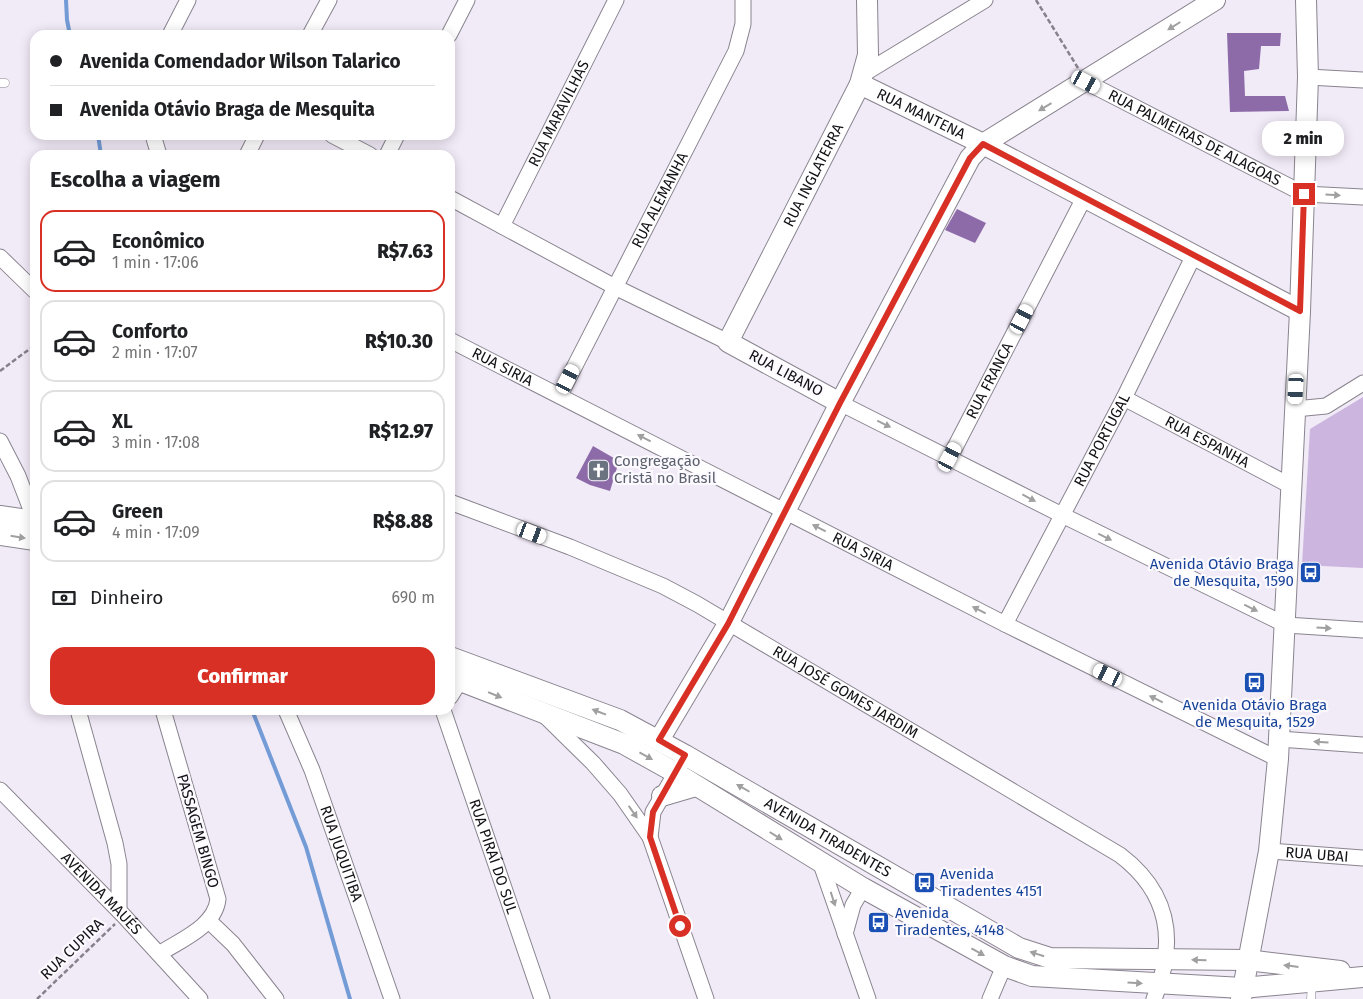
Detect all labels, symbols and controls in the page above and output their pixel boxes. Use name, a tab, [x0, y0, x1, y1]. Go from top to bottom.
one-way arrow	[1167, 21, 1181, 31]
text: Avenida Comendador Wilson Talarico	[80, 50, 401, 73]
street label: RUA MARAVILHAS	[525, 57, 593, 170]
car	[1069, 68, 1102, 96]
street label: RUA MANTENA	[874, 85, 969, 143]
street label: RUA PALMEIRAS DE ALAGOAS	[1105, 86, 1284, 190]
text: Avenida Otávio Braga de Mesquita	[80, 98, 375, 121]
one-way arrow	[1038, 103, 1051, 112]
street label: RUA INGLATERRA	[780, 120, 847, 230]
callout: 2 min	[1263, 121, 1345, 156]
text: 2 min	[1283, 129, 1323, 148]
street label: RUA ALEMANHA	[628, 149, 692, 251]
text: Escolha a viagem	[50, 166, 221, 193]
route end	[1293, 183, 1315, 205]
one-way arrow	[1326, 192, 1342, 200]
icon: car	[52, 229, 97, 274]
text: Econômico	[112, 230, 205, 253]
text: R$7.63	[377, 240, 433, 263]
text: 1 min · 17:06	[112, 253, 198, 272]
car	[1008, 302, 1035, 336]
icon: car	[52, 319, 97, 364]
text: Conforto	[112, 320, 188, 343]
text: R$10.30	[365, 330, 433, 353]
street label: RUA FRANCA	[962, 339, 1017, 422]
text: 2 min · 17:07	[112, 343, 198, 362]
street label: RUA SIRIA	[469, 344, 536, 390]
street label: RUA LIBANO	[746, 346, 826, 400]
car	[554, 362, 581, 396]
car	[1287, 374, 1304, 404]
street label: RUA PORTUGAL	[1070, 390, 1134, 490]
icon: car	[52, 409, 97, 454]
text: XL	[112, 410, 133, 433]
street label: RUA ESPANHA	[1162, 412, 1253, 472]
text: R$12.97	[369, 420, 433, 443]
one-way arrow	[877, 420, 891, 428]
text: 3 min · 17:08	[112, 433, 200, 452]
one-way arrow	[636, 434, 651, 442]
car	[936, 440, 963, 474]
place label: Congregação Cristã no Brasil	[614, 452, 717, 487]
church icon: Congregação Cristã no Brasil	[586, 458, 610, 482]
one-way arrow	[1022, 494, 1036, 502]
icon: car	[52, 499, 97, 544]
text: Green	[112, 500, 163, 523]
text: R$8.88	[373, 510, 433, 533]
car	[515, 521, 548, 545]
text: 4 min · 17:09	[112, 523, 200, 542]
one-way arrow	[812, 524, 827, 532]
street label: RUA SIRIA	[830, 528, 897, 575]
one-way arrow	[10, 533, 26, 541]
one-way arrow	[1098, 533, 1113, 541]
place label: Avenida Otávio Braga de Mesquita, 1590	[1150, 555, 1294, 590]
bus stop icon: Avenida Otávio Braga de Mesquita, 1590	[1298, 561, 1322, 585]
icon: cash	[50, 584, 78, 612]
text: Dinheiro	[90, 586, 163, 609]
text: 690 m	[391, 588, 435, 607]
one-way arrow	[1244, 605, 1258, 613]
one-way arrow	[972, 606, 986, 614]
one-way arrow	[1317, 624, 1333, 632]
street label: RUA JOSÉ GOMES JARDIM	[769, 642, 921, 742]
button: Confirmar	[50, 647, 435, 705]
car	[1091, 662, 1124, 688]
bus stop icon: Avenida Otávio Braga de Mesquita, 1529	[1243, 670, 1267, 694]
one-way arrow	[488, 691, 503, 699]
one-way arrow	[1149, 695, 1163, 703]
place label: Avenida Otávio Braga de Mesquita, 1529	[1183, 696, 1327, 731]
one-way arrow	[591, 708, 606, 716]
one-way arrow	[1313, 738, 1329, 746]
one-way arrow	[638, 752, 653, 760]
street label: PASSAGEM BINGO	[173, 772, 223, 890]
one-way arrow	[736, 784, 750, 793]
street label: AVENIDA TIRADENTES	[761, 794, 894, 881]
street label: RUA PIRAÍ DO SUL	[465, 797, 521, 917]
street label: RUA JUQUITIBA	[316, 803, 366, 904]
one-way arrow	[628, 805, 638, 819]
one-way arrow	[770, 831, 783, 840]
street label: RUA UBAI	[1285, 843, 1349, 866]
street label: AVENIDA MAUÉS	[58, 849, 146, 938]
place label: Avenida Tiradentes 4151	[940, 865, 1043, 900]
bus stop icon: Avenida Tiradentes 4151	[912, 871, 936, 895]
one-way arrow	[829, 892, 837, 907]
place label: Avenida Tiradentes, 4148	[895, 904, 1004, 939]
bus stop icon: Avenida Tiradentes, 4148	[867, 910, 891, 934]
street label: RUA CUPIRA	[37, 914, 107, 983]
route start	[669, 915, 691, 937]
one-way arrow	[971, 947, 985, 956]
one-way arrow	[1029, 949, 1044, 957]
one-way arrow	[1190, 956, 1206, 964]
one-way arrow	[1283, 962, 1299, 970]
one-way arrow	[1127, 979, 1143, 987]

